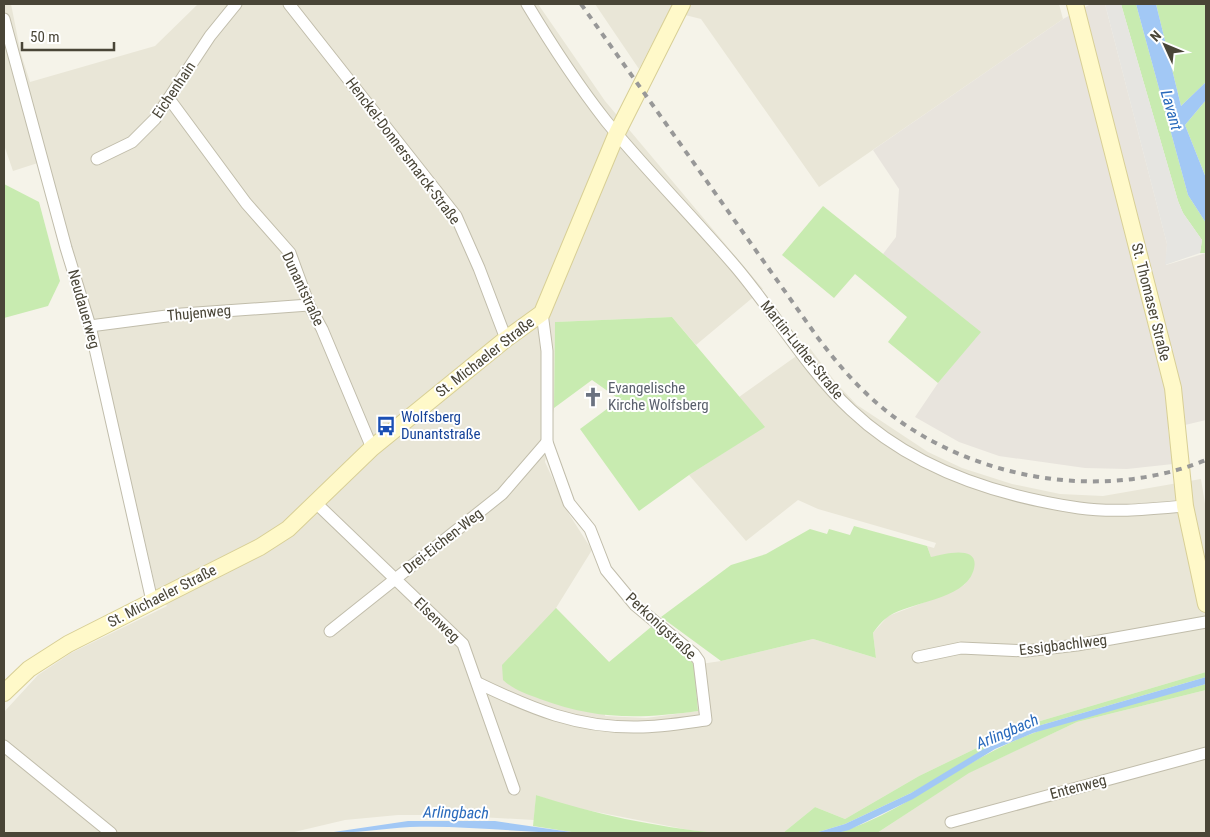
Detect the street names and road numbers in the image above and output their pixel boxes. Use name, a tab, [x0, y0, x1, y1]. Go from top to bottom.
street label: Eichenhain	[149, 58, 199, 122]
street label: Henckel-Donnersmarck-Straße	[342, 74, 464, 228]
street label: St. Thomaser Straße	[1128, 241, 1174, 363]
street label: Dunantstraße	[278, 249, 328, 329]
street label: Neudauerweg	[64, 267, 104, 351]
street label: Martin-Luther-Straße	[757, 297, 847, 403]
street label: Thujenweg	[166, 301, 232, 325]
street label: St. Michaeler Straße	[432, 313, 538, 401]
street label: Drei-Eichen-Weg	[400, 504, 486, 578]
street label: St. Michaeler Straße	[105, 561, 219, 631]
street label: Perkonigstraße	[622, 589, 700, 663]
street label: Elsenweg	[411, 594, 463, 646]
street label: Essigbachlweg	[1018, 631, 1108, 659]
street label: Entenweg	[1048, 771, 1108, 803]

